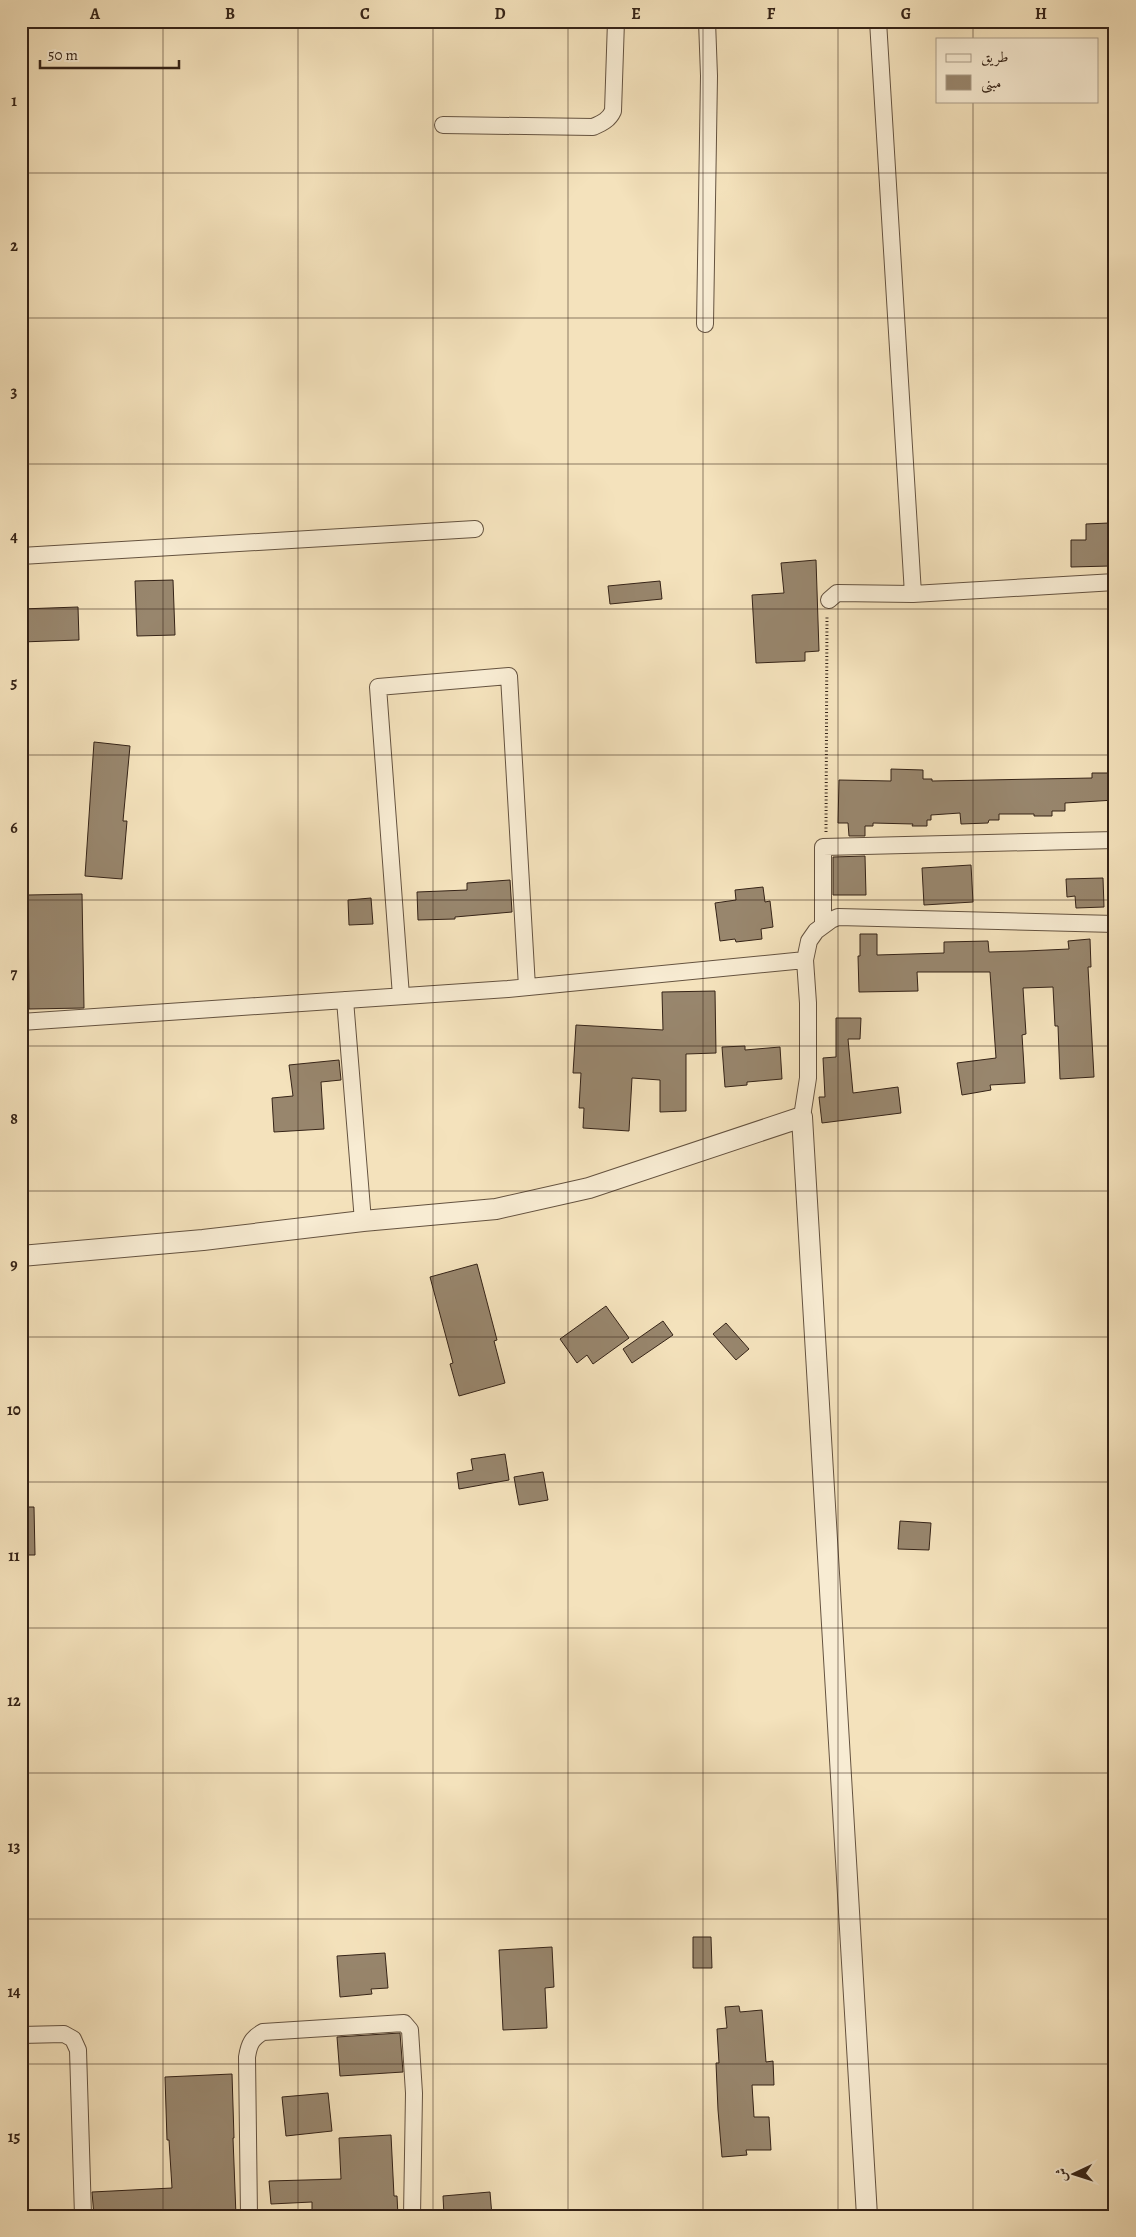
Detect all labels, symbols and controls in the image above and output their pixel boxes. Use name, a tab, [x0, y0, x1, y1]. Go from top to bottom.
text: A	[89, 3, 101, 25]
text: B	[225, 3, 235, 25]
text: C	[360, 3, 370, 25]
text: D	[494, 3, 506, 25]
text: E	[631, 3, 641, 25]
text: F	[767, 3, 776, 25]
text: G	[901, 3, 911, 25]
text: H	[1035, 3, 1047, 25]
scale bar	[40, 38, 179, 70]
legend	[936, 38, 1098, 102]
text: 50 m	[48, 45, 78, 65]
text: طريق	[981, 47, 1008, 67]
text: مبنى	[981, 73, 1001, 94]
text: 1	[11, 90, 17, 112]
text: 2	[10, 235, 18, 257]
text: 3	[11, 381, 18, 403]
text: 4	[10, 526, 18, 548]
text: 5	[11, 672, 18, 694]
text: 6	[10, 817, 18, 839]
text: 7	[11, 963, 18, 985]
text: 8	[10, 1108, 18, 1130]
text: 9	[10, 1254, 18, 1276]
text: 10	[7, 1399, 21, 1421]
text: 11	[8, 1545, 20, 1567]
text: 12	[7, 1690, 21, 1712]
text: 13	[8, 1836, 20, 1858]
text: 14	[7, 1981, 21, 2003]
text: 15	[8, 2126, 20, 2148]
north arrow	[1048, 2150, 1098, 2200]
text: ش	[1052, 2167, 1071, 2182]

